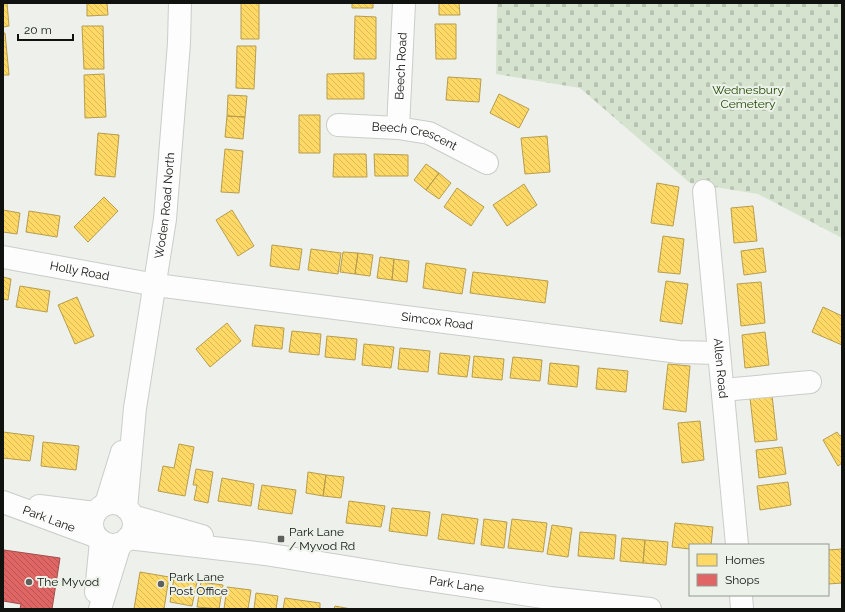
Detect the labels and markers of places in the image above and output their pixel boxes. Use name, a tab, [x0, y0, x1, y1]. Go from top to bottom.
place label: Park Lane / Myvod Rd	[289, 525, 355, 553]
marker: Park Lane / Myvod Rd	[276, 534, 286, 544]
place label: Park Lane Post Office	[169, 570, 228, 598]
place label: The Myvod	[37, 575, 99, 589]
marker: The Myvod	[24, 577, 34, 587]
marker: Park Lane Post Office	[156, 579, 166, 589]

